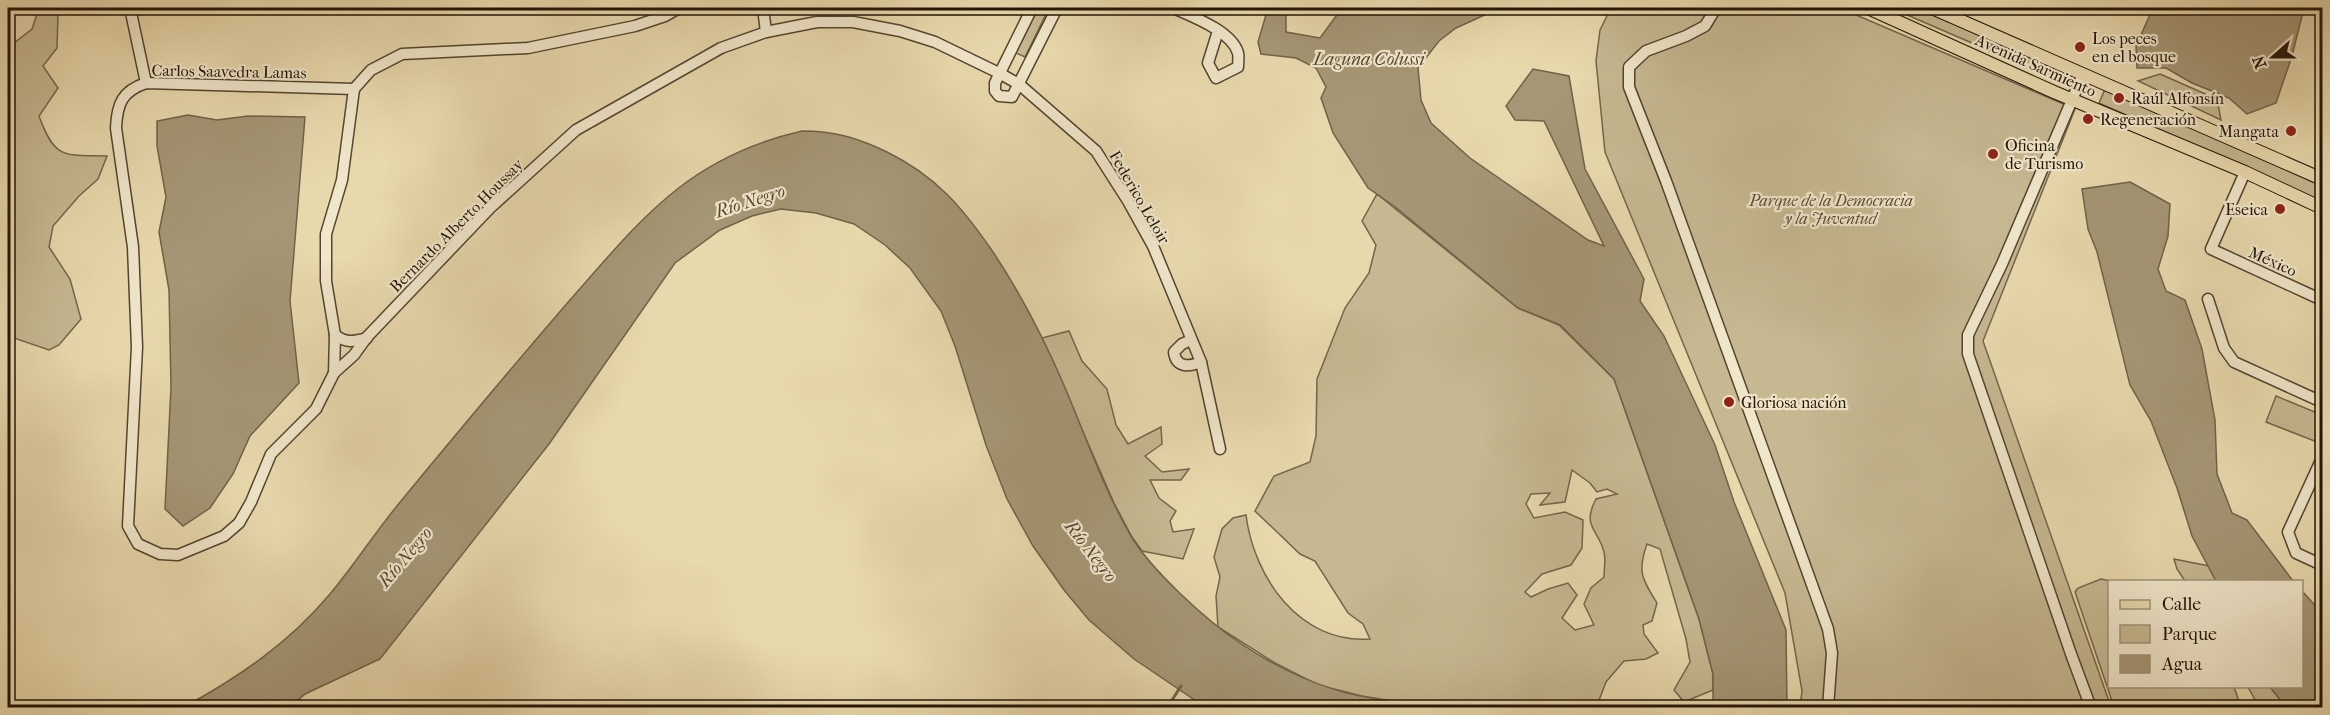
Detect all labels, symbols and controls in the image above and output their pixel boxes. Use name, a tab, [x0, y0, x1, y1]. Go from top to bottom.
north arrow	[2243, 27, 2303, 87]
place label: Los peces en el bosque	[2092, 29, 2176, 66]
street label: Avenida Sarmiento	[1971, 30, 2099, 101]
marker: Los peces en el bosque	[2073, 40, 2087, 54]
water label: Laguna Colussi	[1311, 49, 1427, 70]
text: N	[2248, 52, 2271, 71]
street label: Carlos Saavedra Lamas	[151, 61, 307, 82]
place label: Raúl Alfonsín	[2131, 89, 2225, 108]
marker: Raúl Alfonsín	[2112, 91, 2126, 105]
place label: Regeneración	[2100, 110, 2197, 129]
marker: Regeneración	[2081, 112, 2095, 126]
place label: Mangata	[2219, 122, 2280, 141]
marker: Mangata	[2284, 124, 2298, 138]
place label: Oficina de Turismo	[2005, 136, 2083, 173]
street label: Federico Leloir	[1105, 147, 1174, 247]
marker: Oficina de Turismo	[1986, 147, 2000, 161]
street label: Bernardo Alberto Houssay	[386, 154, 527, 296]
water label: Río Negro	[712, 180, 788, 223]
park label: Parque de la Democracia y la Juventud	[1748, 191, 1913, 228]
place label: Eseica	[2225, 200, 2269, 219]
marker: Eseica	[2273, 202, 2287, 216]
street label: México	[2246, 243, 2300, 280]
place label: Gloriosa nación	[1741, 393, 1847, 412]
marker: Gloriosa nación	[1722, 395, 1736, 409]
water label: Río Negro	[1059, 516, 1121, 586]
water label: Río Negro	[373, 523, 437, 593]
legend	[2108, 580, 2303, 688]
text: Calle	[2162, 594, 2201, 615]
text: Parque	[2162, 624, 2217, 645]
text: Agua	[2161, 654, 2203, 675]

